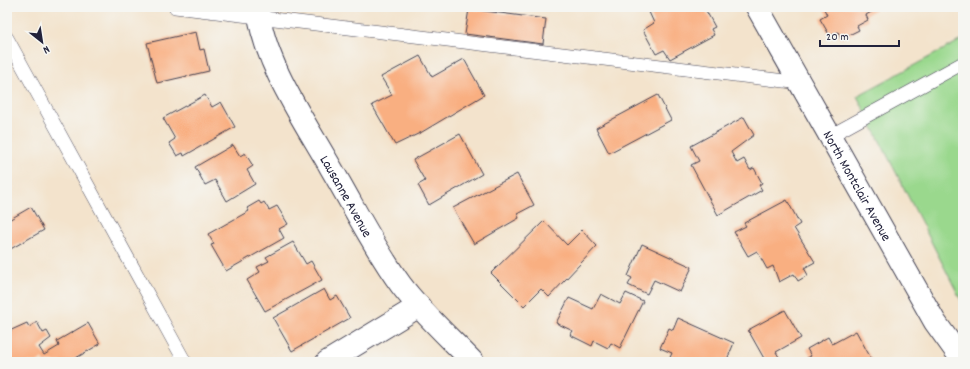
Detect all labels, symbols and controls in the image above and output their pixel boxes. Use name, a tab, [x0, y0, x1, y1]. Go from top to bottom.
north arrow	[22, 22, 62, 62]
scale bar	[820, 22, 899, 48]
text: 20 m	[826, 29, 849, 46]
text: N	[39, 41, 52, 57]
street label: North Montclair Avenue	[817, 127, 895, 245]
street label: Lausanne Avenue	[314, 152, 376, 242]

